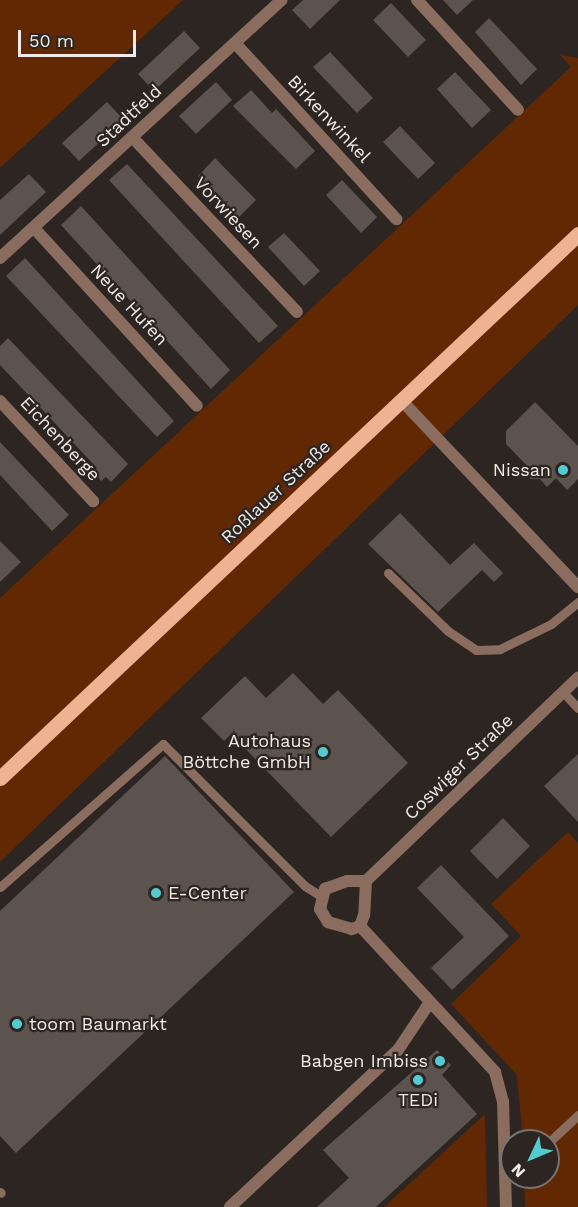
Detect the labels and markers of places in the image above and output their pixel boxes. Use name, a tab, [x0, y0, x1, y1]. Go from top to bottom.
place label: Nissan	[493, 459, 551, 481]
marker: Nissan	[556, 463, 570, 477]
place label: Autohaus Böttche GmbH	[182, 731, 311, 774]
marker: Autohaus Böttche GmbH	[316, 745, 330, 759]
place label: E-Center	[168, 882, 247, 904]
marker: E-Center	[149, 886, 163, 900]
place label: toom Baumarkt	[29, 1013, 167, 1035]
marker: toom Baumarkt	[10, 1017, 24, 1031]
place label: Babgen Imbiss	[300, 1050, 428, 1072]
marker: Babgen Imbiss	[433, 1054, 447, 1068]
marker: TEDi	[411, 1073, 425, 1087]
place label: TEDi	[398, 1089, 438, 1111]

